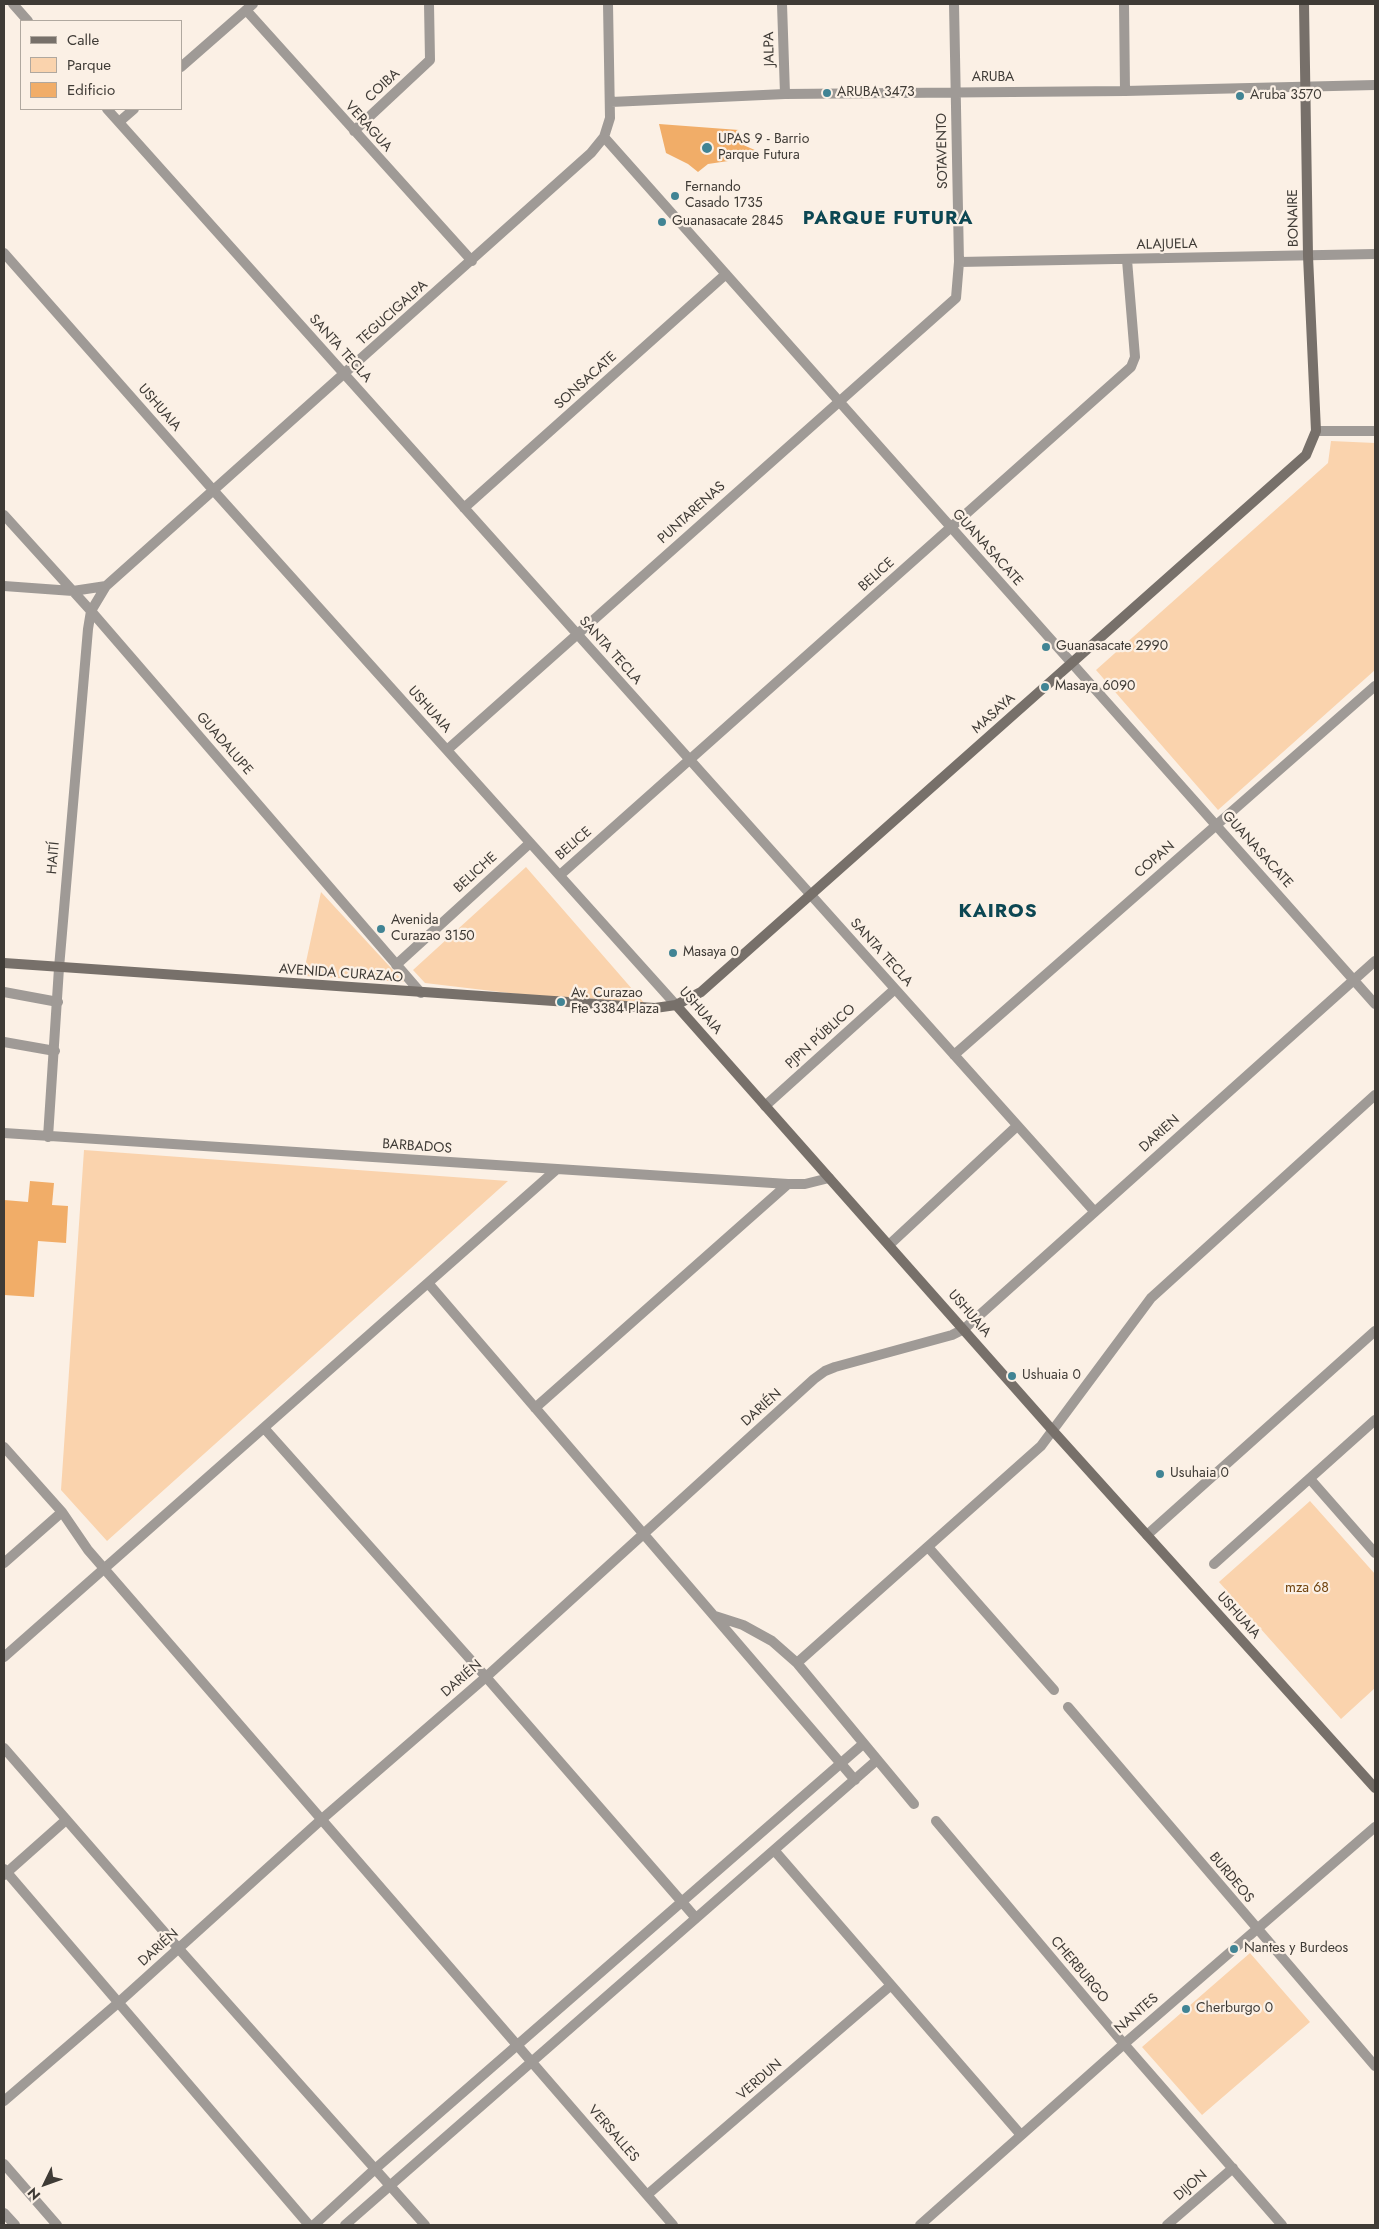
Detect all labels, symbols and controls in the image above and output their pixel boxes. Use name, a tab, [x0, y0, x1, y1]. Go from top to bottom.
legend	[20, 20, 182, 110]
text: Calle	[67, 29, 99, 51]
street label: JALPA	[761, 31, 779, 67]
text: Parque	[67, 54, 111, 76]
street label: COIBA	[362, 66, 404, 106]
street label: ARUBA	[972, 70, 1014, 86]
text: Edificio	[67, 79, 115, 101]
place label: ARUBA 3473	[837, 85, 915, 101]
marker: ARUBA 3473	[821, 87, 833, 99]
place label: Aruba 3570	[1250, 88, 1322, 104]
marker: Aruba 3570	[1234, 90, 1246, 102]
street label: VERAGUA	[341, 98, 395, 156]
street label: SOTAVENTO	[934, 113, 952, 189]
place label: UPAS 9 - Barrio Parque Futura	[718, 132, 809, 164]
marker: UPAS 9 - Barrio Parque Futura	[700, 141, 714, 155]
place label: Fernando Casado 1735	[685, 180, 763, 212]
street label: BONAIRE	[1285, 189, 1303, 247]
marker: Fernando Casado 1735	[669, 190, 681, 202]
district label: PARQUE FUTURA	[801, 208, 975, 230]
place label: Guanasacate 2845	[672, 214, 783, 230]
marker: Guanasacate 2845	[656, 216, 668, 228]
street label: ALAJUELA	[1136, 236, 1198, 254]
street label: TEGUCIGALPA	[354, 277, 432, 349]
street label: SANTA TECLA	[305, 311, 375, 387]
street label: SONSACATE	[551, 349, 621, 413]
street label: USHUAIA	[134, 381, 184, 435]
street label: PUNTARENAS	[655, 478, 729, 548]
street label: GUANASACATE	[948, 506, 1026, 590]
street label: BELICE	[856, 555, 898, 595]
street label: SANTA TECLA	[575, 613, 645, 689]
place label: Guanasacate 2990	[1056, 639, 1168, 655]
marker: Guanasacate 2990	[1040, 641, 1052, 653]
place label: Masaya 6090	[1055, 679, 1135, 695]
marker: Masaya 6090	[1039, 681, 1051, 693]
street label: USHUAIA	[404, 683, 454, 737]
street label: MASAYA	[969, 690, 1019, 738]
street label: GUADALUPE	[192, 709, 256, 779]
street label: GUANASACATE	[1218, 808, 1296, 892]
street label: BELICE	[552, 824, 596, 864]
street label: COPAN	[1132, 838, 1178, 882]
street label: HAITÍ	[44, 841, 64, 875]
street label: BELICHE	[451, 849, 501, 897]
district label: KAIROS	[958, 901, 1038, 923]
place label: Avenida Curazao 3150	[391, 913, 475, 946]
street label: SANTA TECLA	[846, 915, 916, 991]
marker: Avenida Curazao 3150	[375, 923, 387, 935]
place label: Masaya 0	[683, 945, 739, 961]
marker: Masaya 0	[667, 947, 679, 959]
street label: AVENIDA CURAZAO	[278, 961, 404, 987]
street label: USHUAIA	[675, 984, 725, 1038]
place label: Av. Curazao Fte 3384 Plaza	[571, 986, 659, 1019]
marker: Av. Curazao Fte 3384 Plaza	[555, 996, 567, 1008]
street label: PJPN PÚBLICO	[783, 1001, 859, 1073]
street label: DARIEN	[1136, 1112, 1184, 1156]
street label: BARBADOS	[382, 1136, 452, 1158]
street label: USHUAIA	[944, 1287, 994, 1341]
place label: Ushuaia 0	[1022, 1368, 1081, 1384]
marker: Ushuaia 0	[1006, 1370, 1018, 1382]
street label: DARIÉN	[738, 1386, 786, 1430]
place label: Usuhaia 0	[1170, 1466, 1229, 1482]
marker: Usuhaia 0	[1154, 1468, 1166, 1480]
park label: mza 68	[1285, 1581, 1329, 1597]
street label: USHUAIA	[1213, 1589, 1263, 1643]
street label: DARIÉN	[438, 1657, 486, 1701]
street label: BURDEOS	[1205, 1849, 1257, 1907]
street label: DARIÉN	[135, 1926, 183, 1970]
street label: CHERBURGO	[1046, 1933, 1112, 2007]
place label: Nantes y Burdeos	[1244, 1941, 1348, 1957]
marker: Nantes y Burdeos	[1228, 1943, 1240, 1955]
street label: NANTES	[1112, 1990, 1162, 2038]
place label: Cherburgo 0	[1196, 2001, 1273, 2017]
marker: Cherburgo 0	[1180, 2003, 1192, 2015]
street label: VERDUN	[734, 2056, 786, 2104]
street label: VERSALLES	[584, 2102, 642, 2166]
north arrow	[20, 2159, 70, 2209]
street label: DIJON	[1171, 2167, 1211, 2205]
text: N	[23, 2183, 45, 2205]

